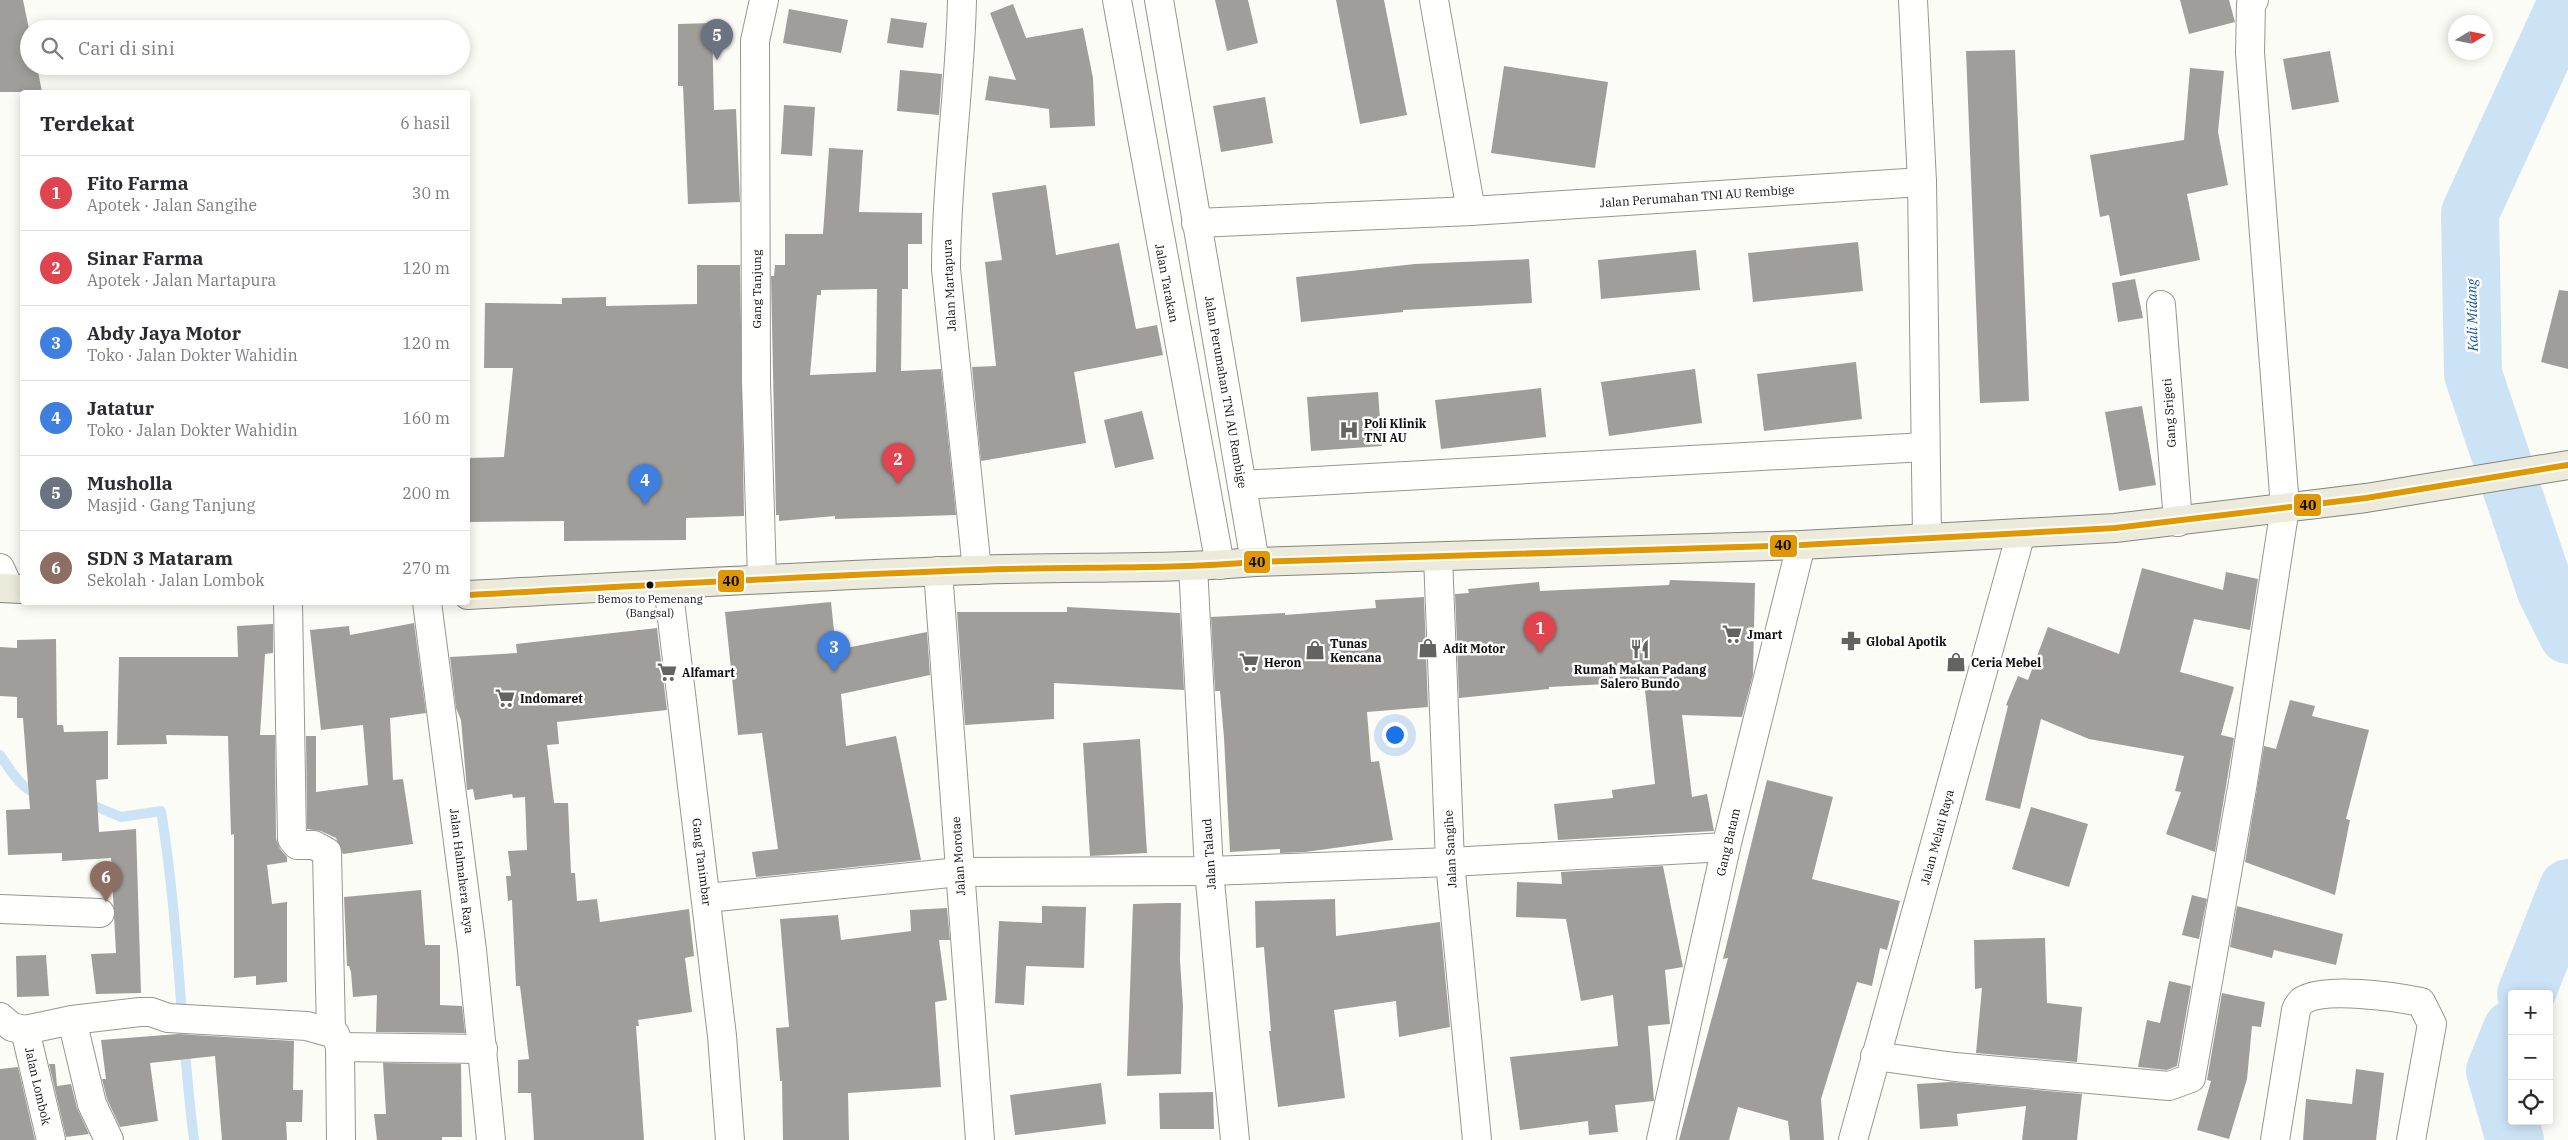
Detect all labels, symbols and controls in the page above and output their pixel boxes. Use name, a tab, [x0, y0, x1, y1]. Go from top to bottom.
north arrow	[2448, 15, 2493, 60]
pin: 5	[701, 19, 733, 60]
search box	[20, 20, 470, 75]
icon: search	[38, 34, 66, 62]
text: Cari di sini	[78, 36, 175, 60]
text: Terdekat	[40, 109, 134, 137]
text: 6 hasil	[400, 113, 450, 133]
text: Fito Farma	[87, 171, 188, 195]
street label: Jalan Perumahan TNI AU Rembige	[1599, 182, 1795, 210]
text: 1	[51, 183, 61, 203]
text: 30 m	[412, 183, 450, 203]
text: Apotek · Jalan Sangihe	[87, 195, 257, 215]
street label: Jalan Martapura	[939, 238, 959, 332]
street label: Jalan Tarakan	[1152, 243, 1182, 324]
text: Sinar Farma	[87, 246, 203, 270]
street label: Gang Tanjung	[749, 249, 764, 329]
text: 2	[51, 258, 61, 278]
text: 120 m	[402, 258, 450, 278]
text: Apotek · Jalan Martapura	[87, 270, 276, 290]
water label: Kali Midang	[2462, 278, 2482, 352]
street label: Jalan Perumahan TNI AU Rembige	[1202, 295, 1250, 489]
text: Abdy Jaya Motor	[87, 321, 241, 345]
text: 3	[51, 333, 61, 353]
text: 120 m	[402, 333, 450, 353]
text: Toko · Jalan Dokter Wahidin	[87, 345, 298, 365]
street label: Gang Srigeti	[2159, 378, 2179, 448]
text: Jatatur	[87, 396, 154, 420]
text: 4	[51, 408, 61, 428]
text: 160 m	[402, 408, 450, 428]
place label: Poli Klinik TNI AU	[1364, 416, 1427, 445]
hospital icon: Poli Klinik TNI AU	[1338, 419, 1360, 441]
text: Toko · Jalan Dokter Wahidin	[87, 420, 298, 440]
pin: 2	[882, 443, 914, 484]
pin: 4	[629, 464, 661, 505]
text: Musholla	[87, 471, 173, 495]
text: 5	[51, 483, 61, 503]
text: 200 m	[402, 483, 450, 503]
line badge: 40	[2293, 493, 2322, 517]
text: Masjid · Gang Tanjung	[87, 495, 255, 515]
text: 40	[2300, 496, 2316, 514]
line badge: 40	[1769, 534, 1798, 558]
text: 40	[1775, 536, 1791, 554]
text: SDN 3 Mataram	[87, 546, 233, 570]
line badge: 40	[1243, 550, 1271, 574]
text: 40	[1249, 553, 1265, 571]
text: 6	[51, 558, 61, 578]
text: 270 m	[402, 558, 450, 578]
line badge: 40	[717, 569, 745, 593]
text: Sekolah · Jalan Lombok	[87, 570, 265, 590]
text: 40	[723, 572, 739, 590]
marker: Bemos to Pemenang (Bangsal)	[645, 580, 655, 590]
place label: Bemos to Pemenang (Bangsal)	[597, 592, 703, 620]
pin: 1	[1524, 612, 1556, 653]
supermarket icon: Jmart	[1721, 623, 1743, 645]
place label: Jmart	[1747, 627, 1783, 642]
pharmacy icon: Global Apotik	[1840, 630, 1862, 652]
pin: 3	[818, 631, 850, 672]
place label: Global Apotik	[1866, 634, 1947, 649]
place label: Tunas Kencana	[1330, 636, 1382, 665]
shop icon: Adit Motor	[1417, 637, 1439, 659]
restaurant icon: Rumah Makan Padang Salero Bundo	[1629, 638, 1651, 660]
shop icon: Tunas Kencana	[1304, 639, 1326, 661]
place label: Adit Motor	[1443, 641, 1505, 656]
supermarket icon: Heron	[1238, 651, 1260, 673]
shop icon: Ceria Mebel	[1945, 651, 1967, 673]
place label: Heron	[1264, 655, 1301, 670]
place label: Ceria Mebel	[1971, 655, 2041, 670]
supermarket icon: Alfamart	[656, 661, 678, 683]
place label: Rumah Makan Padang Salero Bundo	[1574, 662, 1706, 691]
place label: Alfamart	[682, 665, 735, 680]
supermarket icon: Indomaret	[494, 687, 516, 709]
place label: Indomaret	[520, 691, 583, 706]
your location	[1382, 722, 1408, 748]
street label: Jalan Melati Raya	[1917, 787, 1957, 886]
street label: Gang Batam	[1713, 806, 1743, 877]
street label: Jalan Halmahera Raya	[447, 808, 477, 935]
street label: Jalan Sangihe	[1440, 810, 1460, 888]
street label: Jalan Morotae	[948, 816, 968, 896]
street label: Gang Tanimbar	[689, 817, 715, 907]
street label: Jalan Talaud	[1199, 818, 1219, 890]
pin: 6	[90, 861, 122, 902]
map controls	[2508, 990, 2553, 1125]
button: +	[2508, 990, 2553, 1035]
button: −	[2508, 1035, 2553, 1080]
street label: Jalan Lombok	[22, 1046, 54, 1126]
button: locate	[2508, 1080, 2553, 1125]

